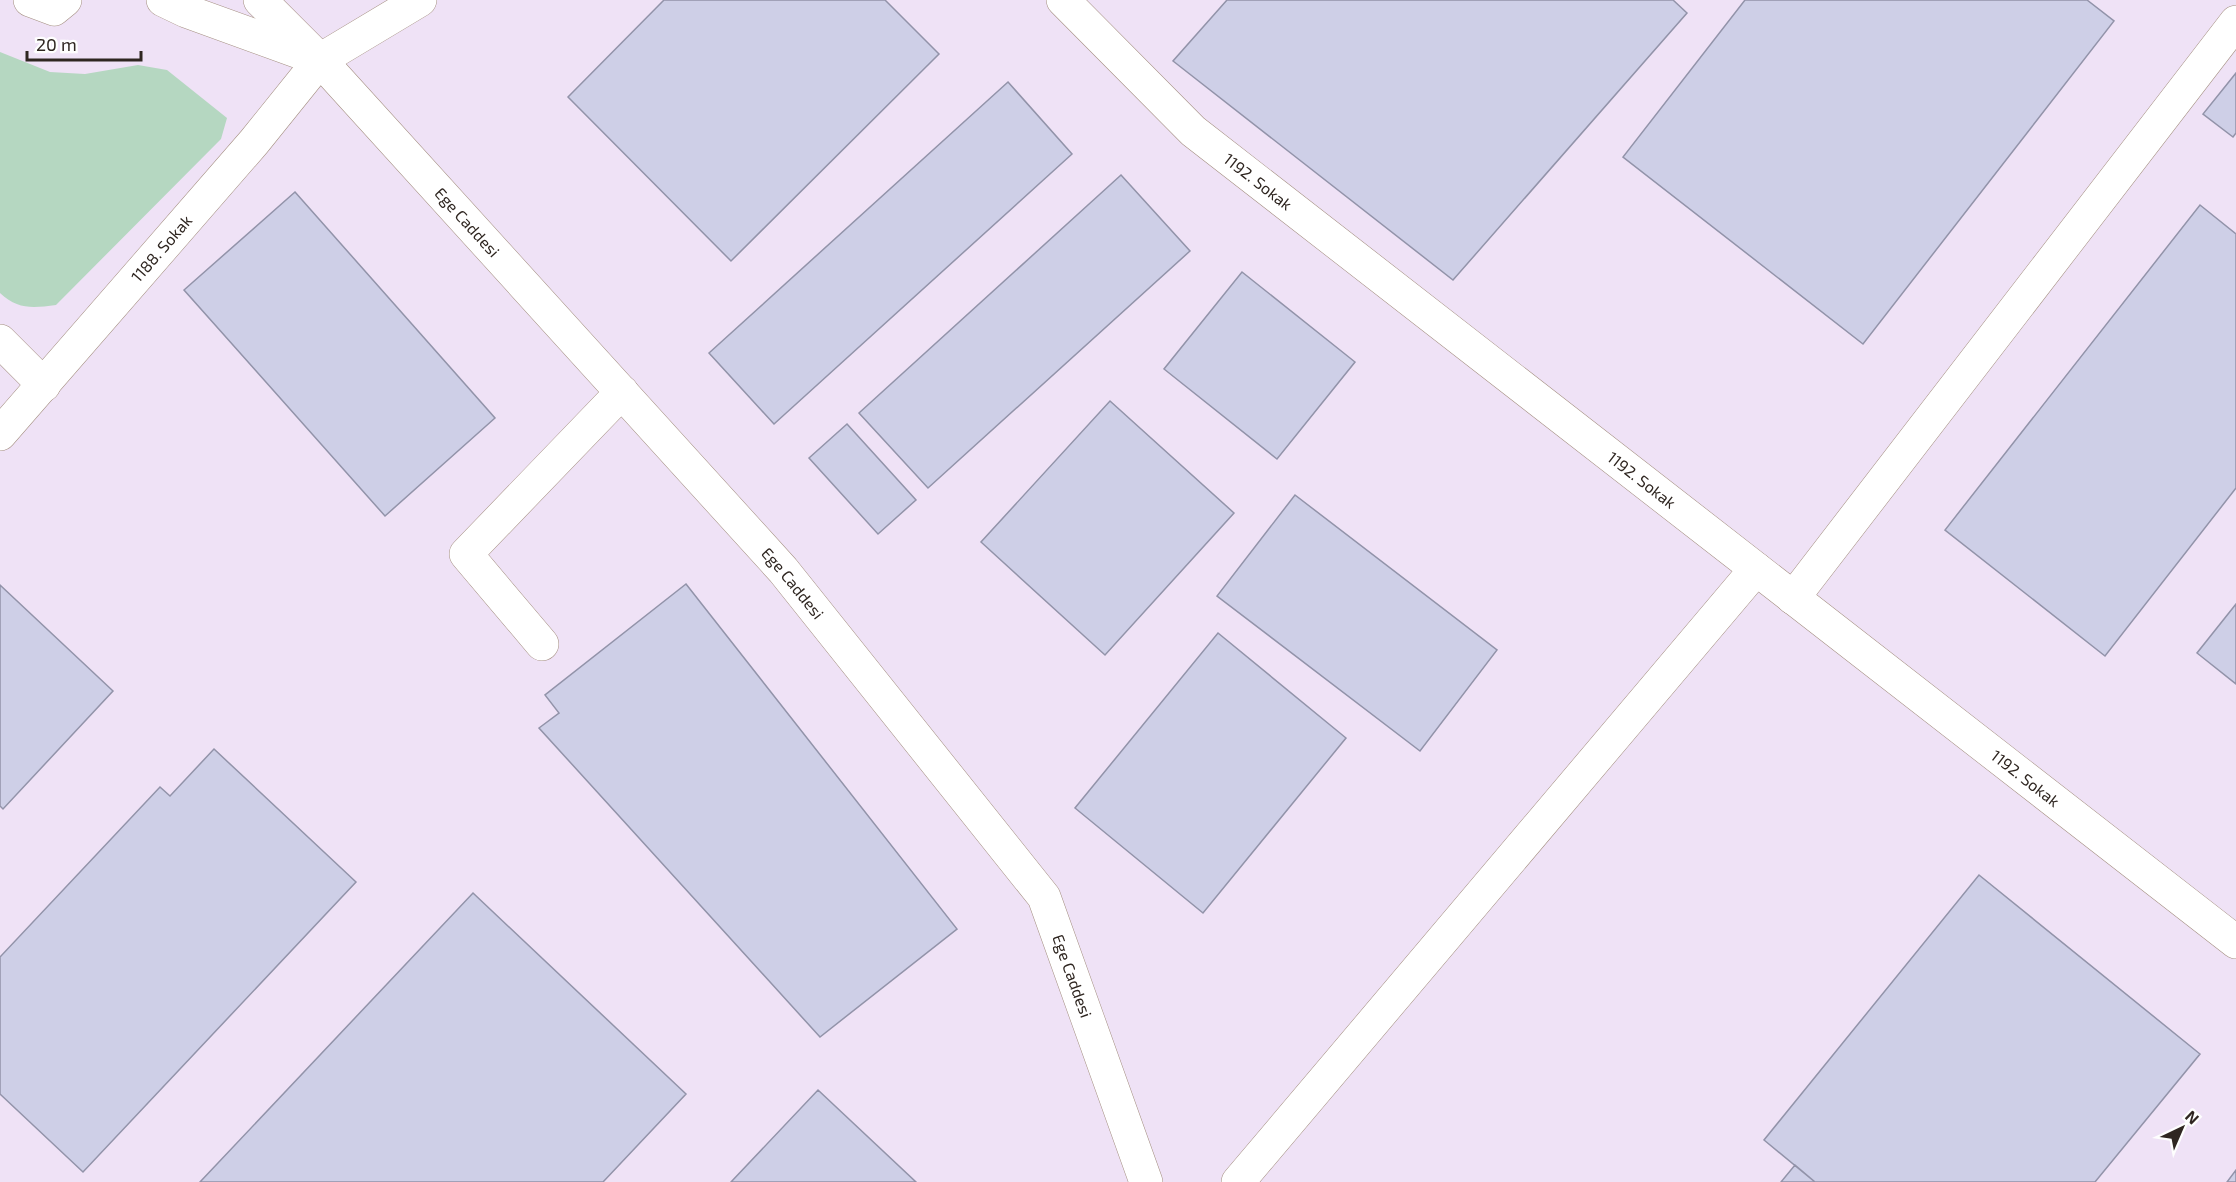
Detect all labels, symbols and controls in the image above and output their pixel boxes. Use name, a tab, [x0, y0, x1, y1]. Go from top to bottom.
scale bar	[27, 24, 141, 62]
text: 20 m	[36, 33, 77, 55]
street label: 1192. Sokak	[1220, 149, 1296, 214]
street label: Ege Caddesi	[431, 183, 504, 261]
street label: 1188. Sokak	[127, 211, 195, 285]
street label: 1192. Sokak	[1604, 447, 1680, 512]
street label: Ege Caddesi	[758, 543, 828, 622]
street label: 1192. Sokak	[1988, 745, 2064, 810]
street label: Ege Caddesi	[1049, 932, 1096, 1020]
north arrow	[2152, 1098, 2212, 1158]
text: N	[2182, 1106, 2204, 1128]

